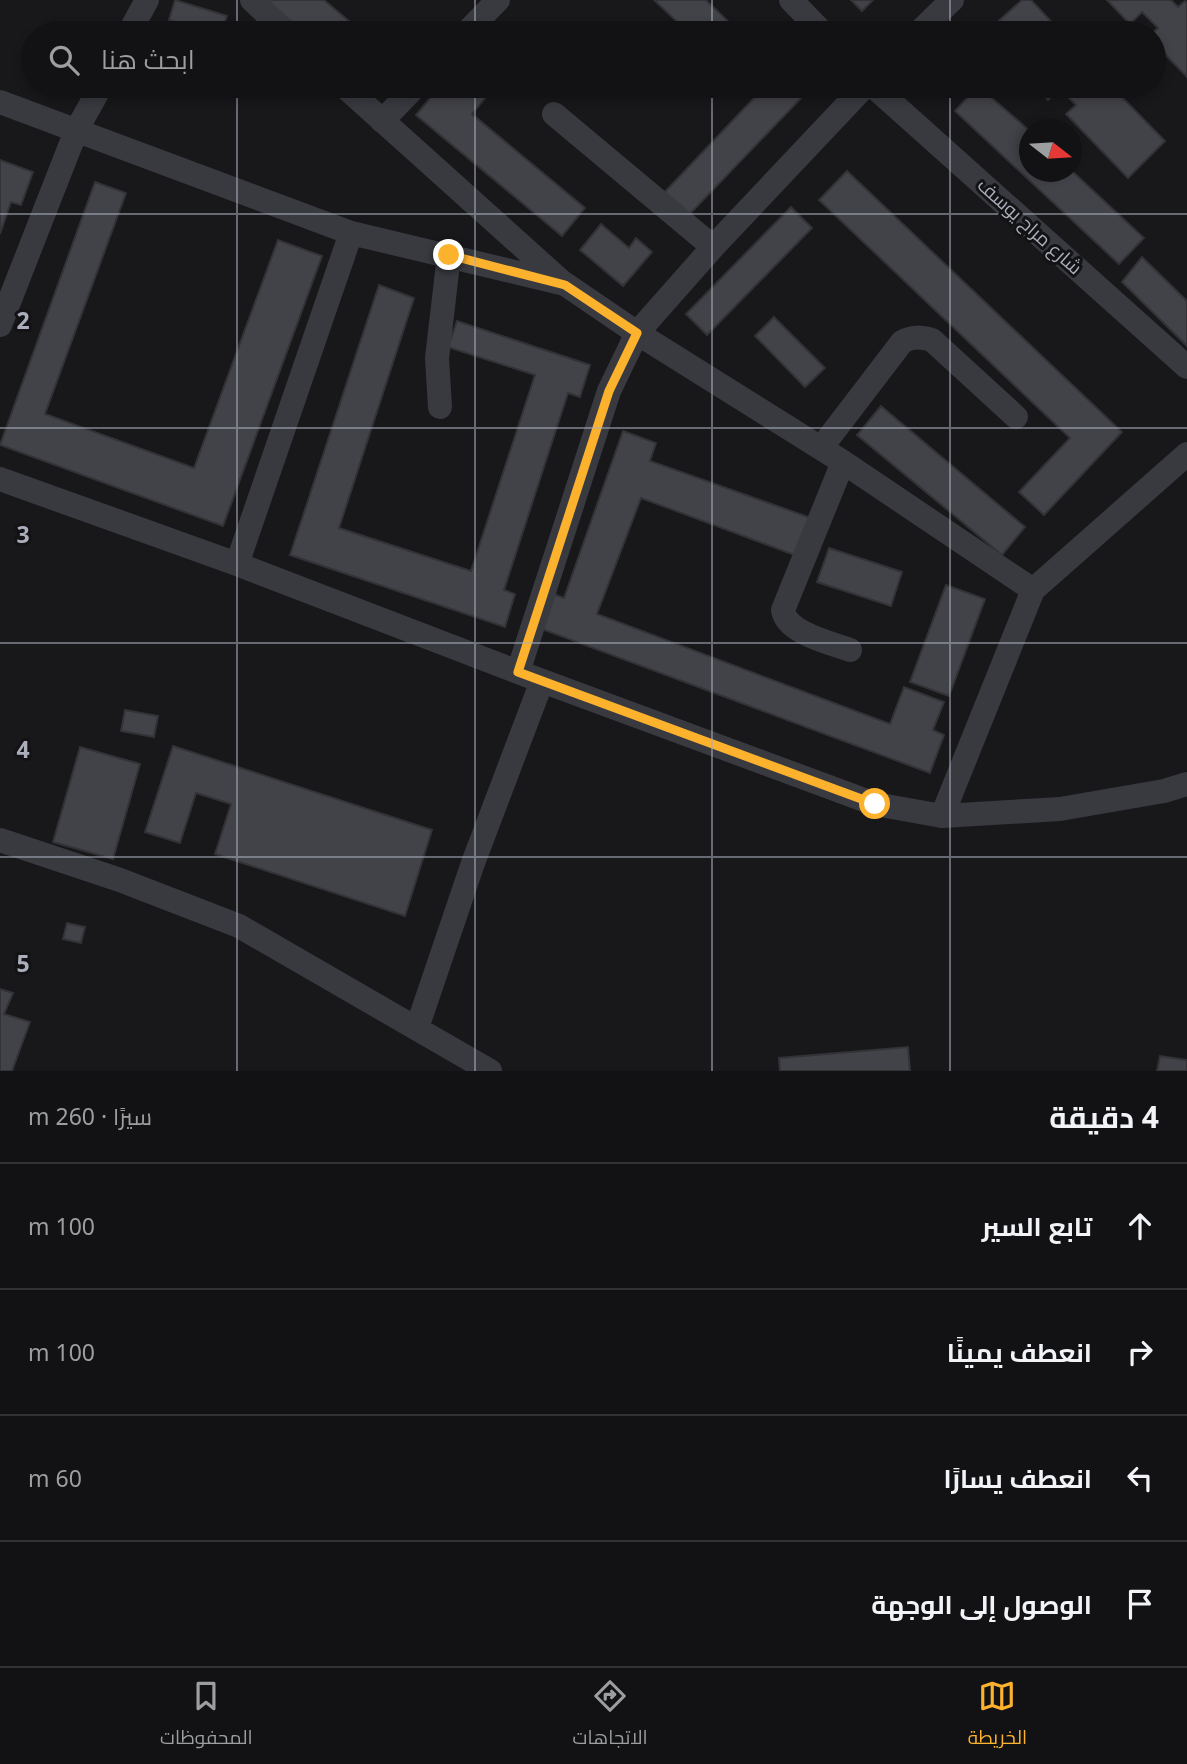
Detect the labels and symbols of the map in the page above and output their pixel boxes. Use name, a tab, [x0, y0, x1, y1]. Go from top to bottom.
north arrow	[1019, 119, 1082, 182]
street label: شارع مراح يوسف	[971, 172, 1088, 281]
route end	[433, 239, 464, 270]
text: 2	[16, 304, 30, 336]
text: 3	[16, 518, 30, 550]
text: 4	[16, 733, 30, 765]
route start	[859, 788, 890, 819]
text: 5	[16, 947, 30, 979]

